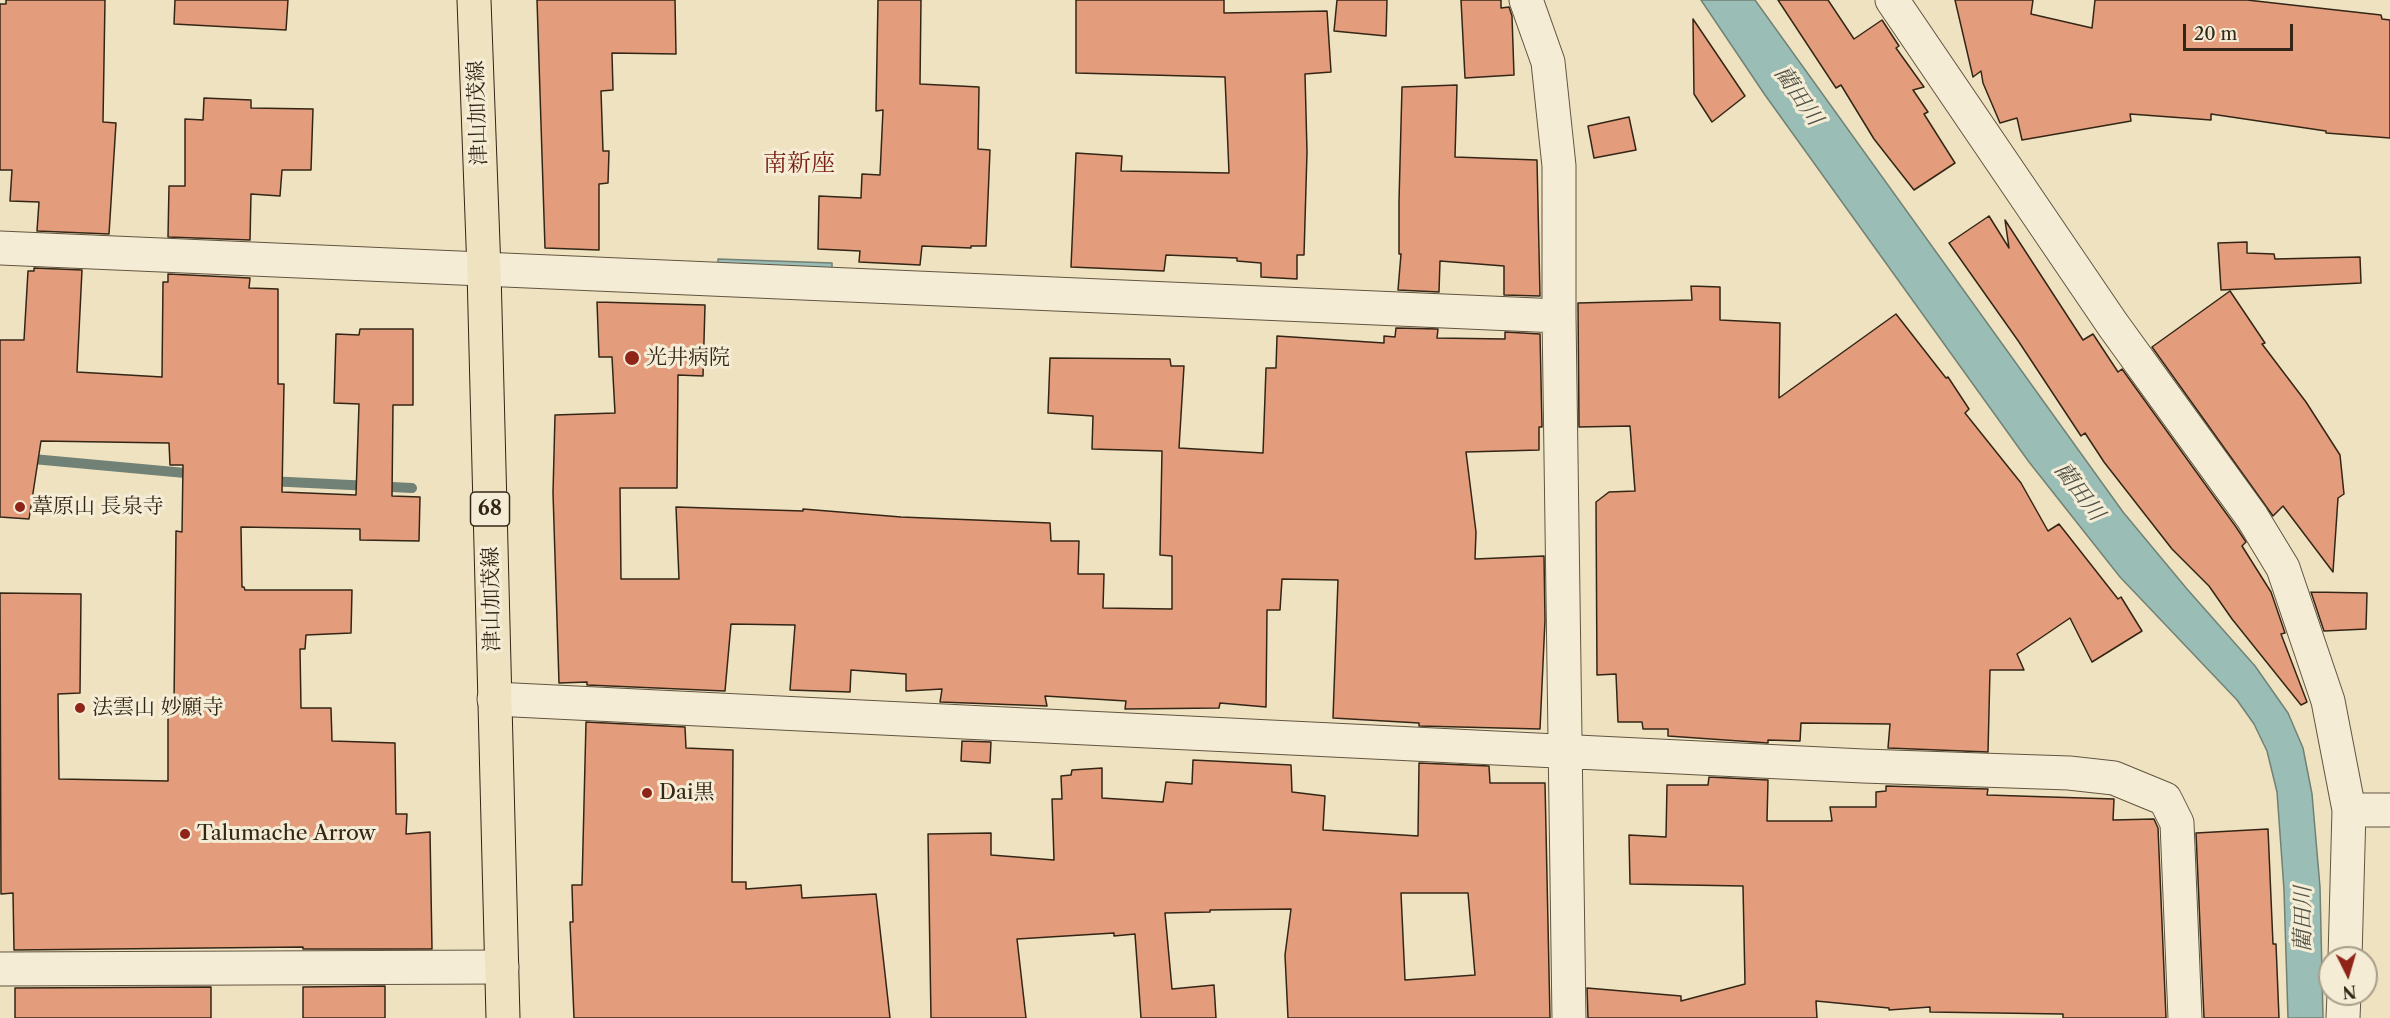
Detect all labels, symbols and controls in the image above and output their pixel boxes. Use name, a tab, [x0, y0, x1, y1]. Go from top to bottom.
scale bar	[2186, 12, 2296, 50]
text: 20 m	[2194, 23, 2237, 45]
street label: 津山加茂線	[464, 60, 492, 166]
water label: 藺田川	[1768, 61, 1828, 131]
district label: 南新座	[763, 150, 835, 178]
place label: 光井病院	[646, 345, 730, 371]
marker: 光井病院	[623, 349, 641, 367]
water label: 藺田川	[2049, 458, 2109, 526]
road number: 68	[470, 492, 510, 526]
place label: 葦原山 長泉寺	[32, 494, 164, 520]
marker: 葦原山 長泉寺	[13, 500, 27, 514]
street label: 津山加茂線	[478, 546, 506, 652]
place label: 法雲山 妙願寺	[92, 695, 224, 721]
marker: 法雲山 妙願寺	[73, 701, 87, 715]
place label: Dai黒	[659, 780, 714, 806]
marker: Dai黒	[640, 786, 654, 800]
place label: Talumache Arrow	[197, 821, 376, 847]
marker: Talumache Arrow	[178, 827, 192, 841]
water label: 藺田川	[2291, 886, 2317, 952]
north arrow	[2318, 946, 2378, 1006]
text: N	[2342, 981, 2357, 1003]

